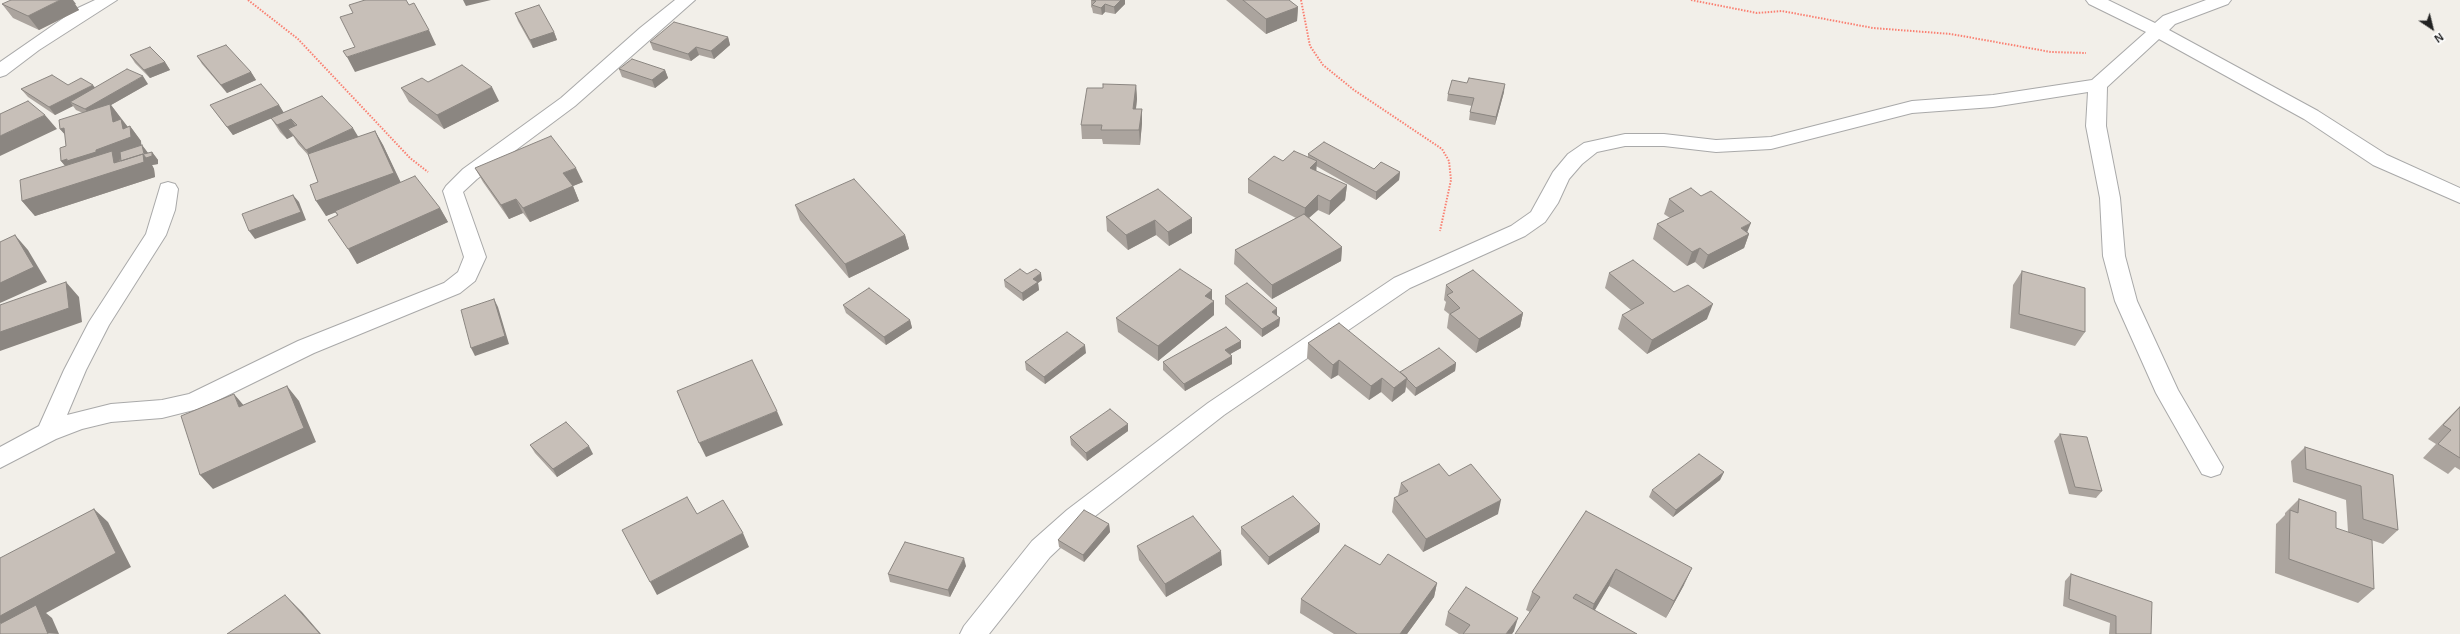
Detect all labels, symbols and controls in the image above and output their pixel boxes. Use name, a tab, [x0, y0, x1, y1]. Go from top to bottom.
north arrow	[2412, 8, 2452, 48]
text: N	[2432, 31, 2446, 45]

